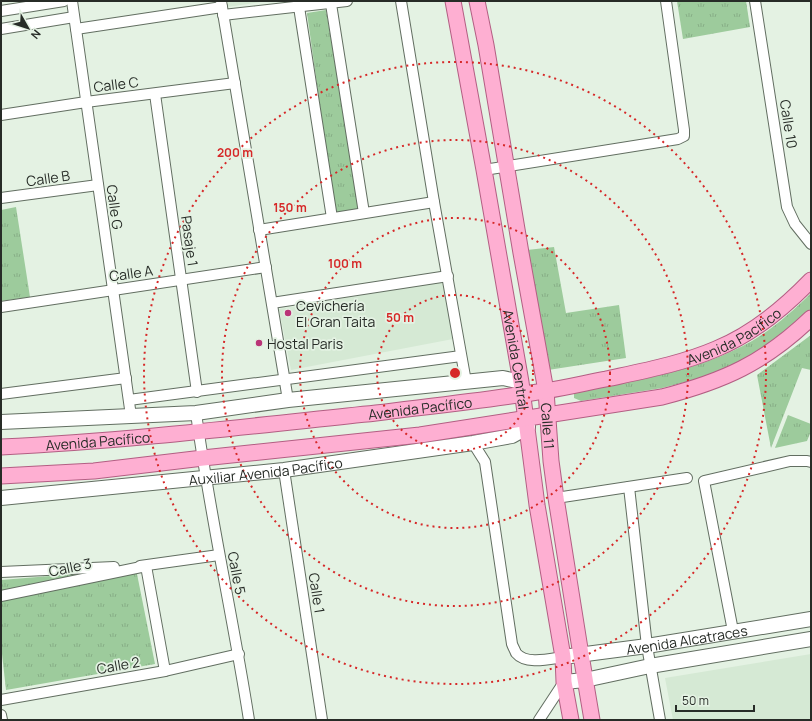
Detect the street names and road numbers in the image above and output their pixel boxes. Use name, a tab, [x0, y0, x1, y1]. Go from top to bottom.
street label: Calle C	[92, 72, 140, 96]
street label: Calle 10	[776, 98, 802, 150]
street label: Calle B	[25, 165, 71, 190]
street label: Calle G	[102, 183, 128, 231]
street label: Pasaje 1	[177, 214, 203, 268]
street label: Calle A	[108, 260, 154, 285]
street label: Avenida Pacífico	[684, 303, 785, 369]
street label: Avenida Central	[499, 308, 534, 411]
street label: Avenida Pacífico	[367, 392, 473, 423]
street label: Calle 11	[537, 402, 560, 450]
street label: Avenida Pacífico	[45, 427, 151, 454]
street label: Auxiliar Avenida Pacífico	[188, 452, 344, 489]
street label: Calle 5	[224, 550, 250, 596]
street label: Calle 3	[47, 553, 93, 581]
street label: Calle 1	[304, 571, 330, 615]
street label: Avenida Alcatraces	[625, 620, 749, 658]
street label: Calle 2	[95, 652, 141, 678]

